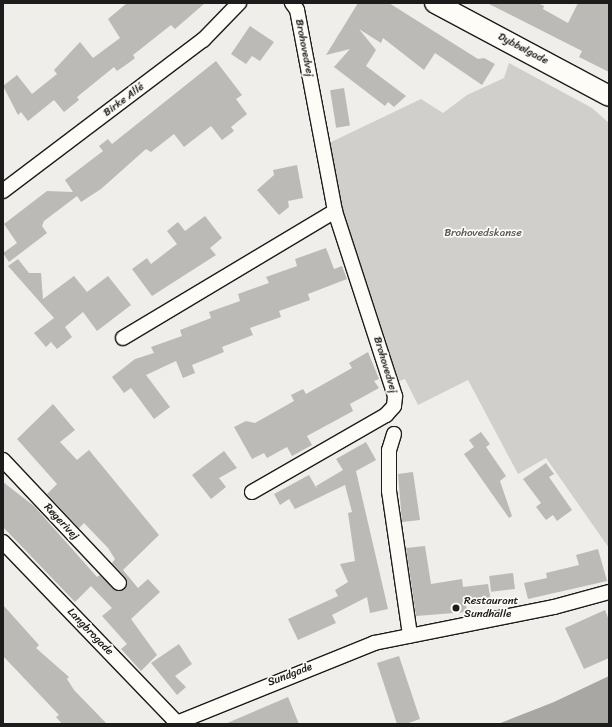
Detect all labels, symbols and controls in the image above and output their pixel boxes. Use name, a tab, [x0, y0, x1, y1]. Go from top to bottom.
street label: Brohovedvej	[292, 18, 316, 78]
street label: Dybbølgade	[495, 30, 551, 68]
street label: Birke Allé	[101, 80, 147, 120]
park label: Brohovedskanse	[444, 226, 522, 240]
street label: Brohovedvej	[370, 335, 400, 395]
street label: Røgerivej	[41, 501, 81, 543]
place label: Restaurant Sundhalle	[464, 595, 518, 621]
marker: Restaurant Sundhalle	[451, 603, 461, 613]
street label: Langbrogade	[64, 606, 116, 658]
street label: Sundgade	[266, 660, 314, 690]

